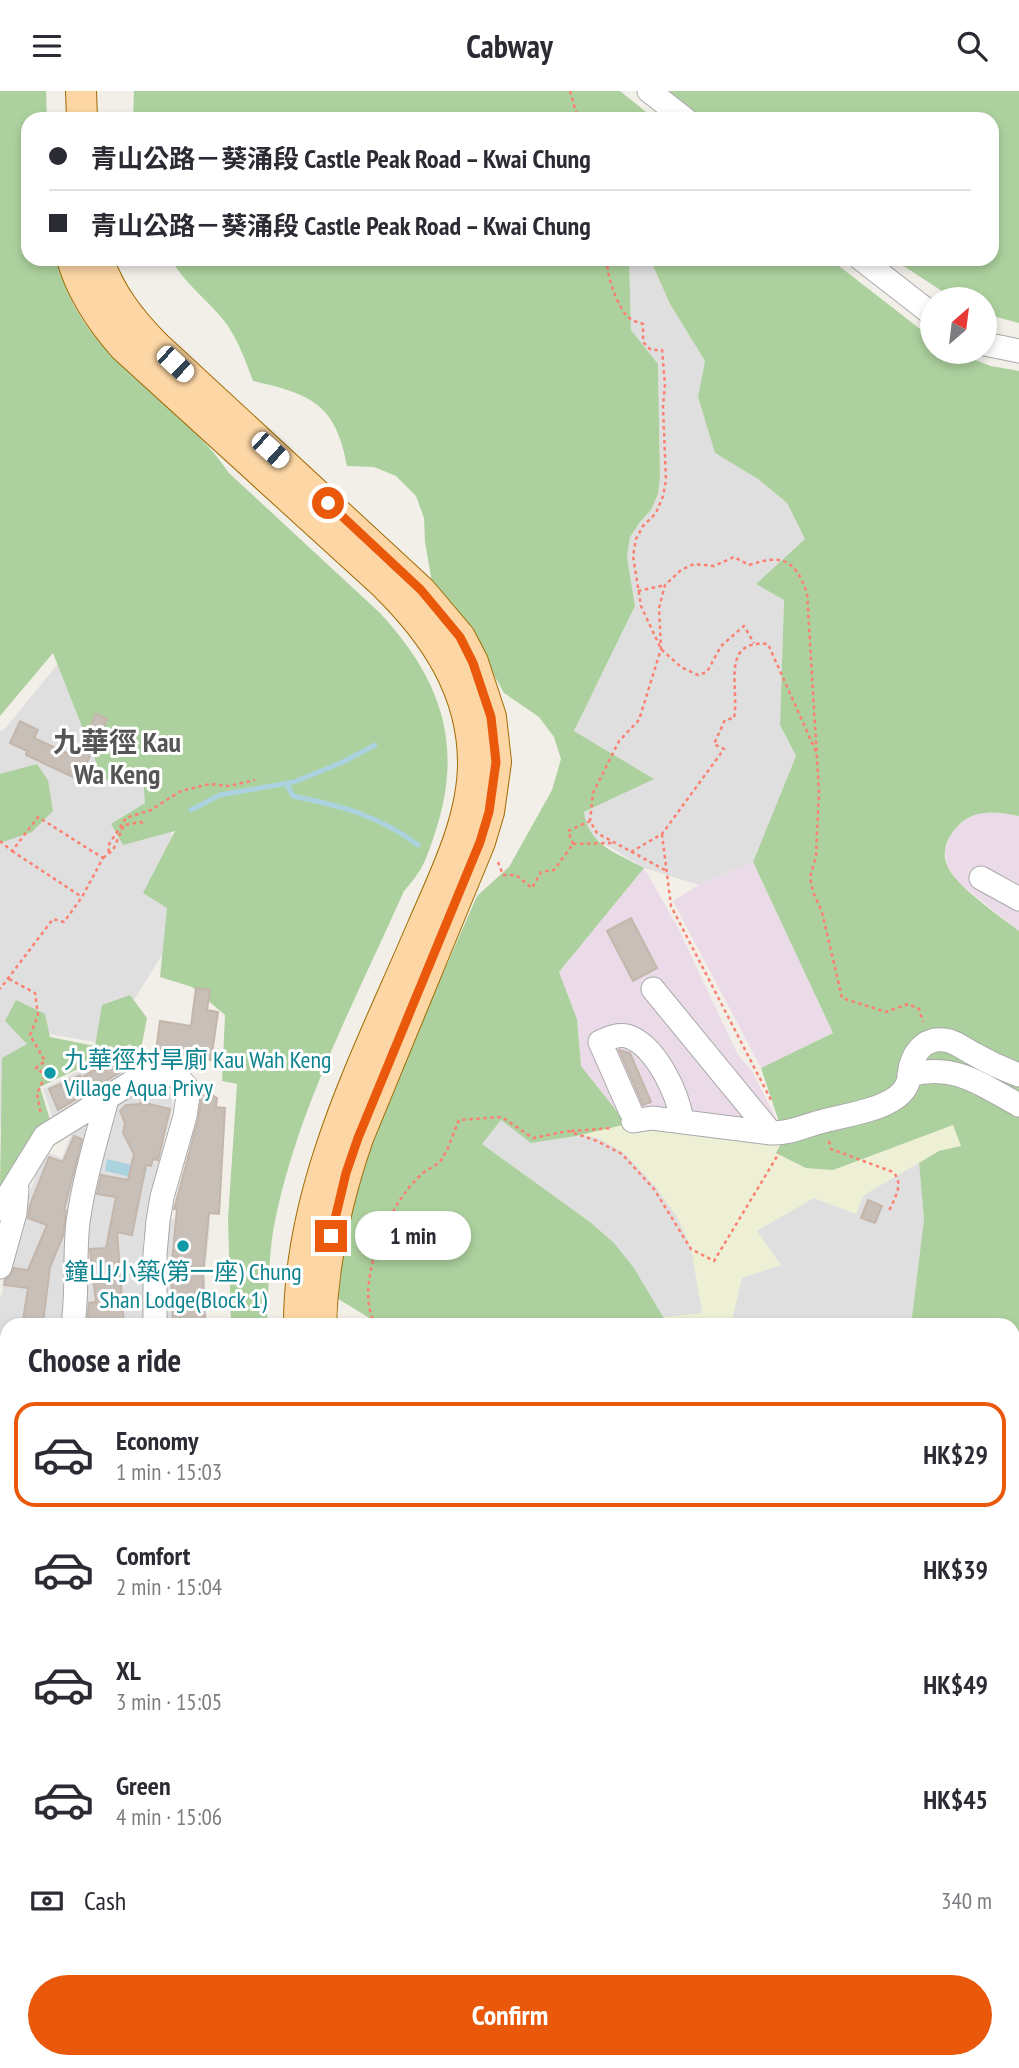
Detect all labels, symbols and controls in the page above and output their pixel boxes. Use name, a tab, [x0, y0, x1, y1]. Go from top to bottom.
text: Cabway	[466, 25, 553, 67]
icon: menu	[28, 27, 66, 65]
icon: search	[953, 27, 991, 65]
text: 青山公路－葵涌段 Castle Peak Road – Kwai Chung	[91, 142, 591, 175]
text: 青山公路－葵涌段 Castle Peak Road – Kwai Chung	[91, 209, 591, 242]
north arrow	[920, 287, 998, 364]
map controls	[920, 287, 997, 364]
car	[153, 342, 198, 386]
car	[248, 428, 293, 472]
route start	[312, 487, 344, 519]
district label: 九華徑 Kau Wa Keng	[53, 723, 181, 792]
place label: 九華徑村旱廁 Kau Wah Keng Village Aqua Privy	[63, 1044, 331, 1103]
marker: 九華徑村旱廁 Kau Wah Keng Village Aqua Privy	[42, 1065, 58, 1081]
callout: 1 min	[356, 1211, 471, 1261]
route end	[315, 1220, 347, 1252]
text: 1 min	[390, 1221, 436, 1250]
marker: 鐘山小築(第一座) Chung Shan Lodge(Block 1)	[175, 1238, 191, 1254]
place label: 鐘山小築(第一座) Chung Shan Lodge(Block 1)	[64, 1256, 302, 1315]
text: Choose a ride	[28, 1339, 181, 1381]
icon: car	[32, 1423, 95, 1486]
text: Economy	[116, 1424, 198, 1457]
text: HK$29	[923, 1438, 988, 1471]
text: 1 min · 15:03	[116, 1457, 222, 1486]
icon: car	[32, 1538, 95, 1601]
text: Comfort	[116, 1539, 190, 1572]
text: HK$39	[923, 1553, 988, 1586]
text: 2 min · 15:04	[116, 1572, 222, 1601]
icon: car	[32, 1653, 95, 1716]
text: XL	[116, 1654, 141, 1687]
text: HK$49	[923, 1668, 988, 1701]
text: 3 min · 15:05	[116, 1687, 222, 1716]
icon: car	[32, 1768, 95, 1831]
text: Green	[116, 1769, 171, 1802]
text: HK$45	[923, 1783, 988, 1816]
text: 4 min · 15:06	[116, 1802, 222, 1831]
icon: cash	[28, 1882, 66, 1920]
text: Cash	[84, 1884, 126, 1917]
text: 340 m	[941, 1886, 992, 1915]
button: Confirm	[28, 1975, 992, 2055]

